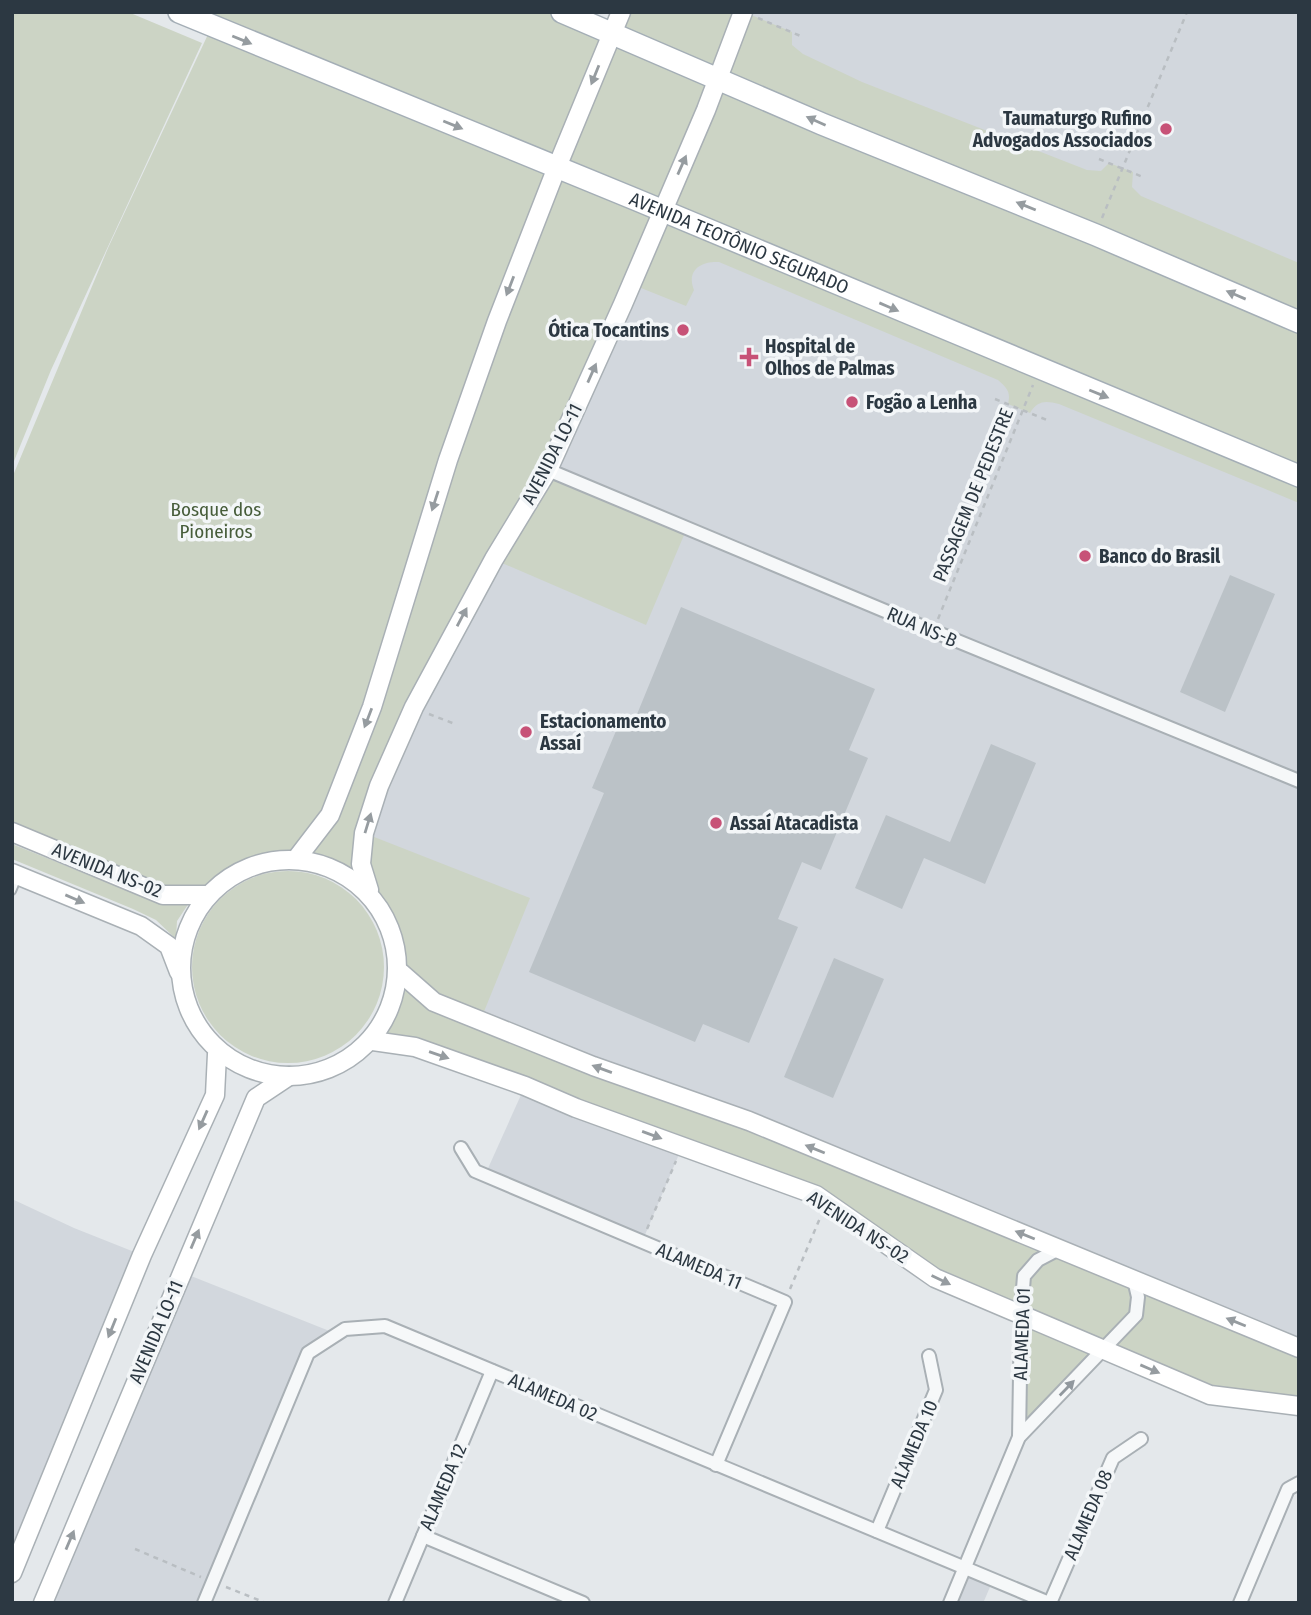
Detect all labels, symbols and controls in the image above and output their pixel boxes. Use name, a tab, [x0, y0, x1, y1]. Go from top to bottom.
one-way arrow	[231, 34, 252, 45]
one-way arrow	[589, 65, 601, 85]
place label: Taumaturgo Rufino Advogados Associados	[972, 107, 1153, 152]
one-way arrow	[805, 115, 826, 126]
one-way arrow	[442, 119, 463, 130]
marker: Taumaturgo Rufino Advogados Associados	[1158, 121, 1174, 137]
one-way arrow	[677, 154, 688, 175]
street label: AVENIDA TEOTÔNIO SEGURADO	[626, 187, 852, 299]
one-way arrow	[1016, 201, 1037, 212]
one-way arrow	[505, 276, 516, 297]
one-way arrow	[1226, 289, 1246, 301]
one-way arrow	[878, 301, 899, 312]
place label: Ótica Tocantins	[548, 318, 670, 342]
marker: Ótica Tocantins	[675, 322, 691, 338]
place label: Hospital de Olhos de Palmas	[765, 335, 895, 380]
marker: Hospital de Olhos de Palmas	[739, 347, 759, 367]
one-way arrow	[586, 363, 598, 383]
one-way arrow	[1088, 389, 1109, 400]
place label: Fogão a Lenha	[866, 391, 977, 414]
marker: Fogão a Lenha	[844, 394, 860, 410]
street label: AVENIDA LO-11	[517, 400, 587, 508]
street label: PASSAGEM DE PEDESTRE	[928, 405, 1018, 585]
one-way arrow	[429, 490, 439, 511]
park label: Bosque dos Pioneiros	[171, 498, 261, 543]
place label: Banco do Brasil	[1099, 545, 1221, 568]
marker: Banco do Brasil	[1077, 548, 1093, 564]
street label: RUA NS-B	[883, 602, 961, 652]
one-way arrow	[457, 607, 468, 627]
one-way arrow	[362, 708, 373, 729]
place label: Estacionamento Assaí	[539, 710, 667, 755]
marker: Estacionamento Assaí	[518, 724, 534, 740]
place label: Assaí Atacadista	[729, 812, 858, 835]
one-way arrow	[363, 813, 373, 834]
marker: Assaí Atacadista	[708, 815, 724, 831]
street label: AVENIDA NS-02	[49, 838, 165, 902]
one-way arrow	[65, 894, 86, 905]
one-way arrow	[429, 1050, 450, 1061]
one-way arrow	[591, 1063, 612, 1074]
one-way arrow	[197, 1109, 208, 1130]
one-way arrow	[642, 1130, 663, 1141]
one-way arrow	[804, 1143, 825, 1154]
street label: AVENIDA NS-02	[803, 1186, 913, 1268]
one-way arrow	[190, 1229, 201, 1250]
one-way arrow	[1015, 1230, 1036, 1241]
street label: ALAMEDA 11	[653, 1238, 745, 1294]
one-way arrow	[931, 1274, 951, 1285]
street label: AVENIDA LO-11	[124, 1277, 188, 1387]
street label: ALAMEDA 01	[1009, 1287, 1035, 1381]
one-way arrow	[1225, 1316, 1246, 1327]
one-way arrow	[107, 1318, 118, 1339]
one-way arrow	[1140, 1363, 1160, 1375]
street label: ALAMEDA 02	[505, 1368, 601, 1426]
one-way arrow	[1058, 1379, 1075, 1396]
street label: ALAMEDA 10	[885, 1396, 943, 1492]
street label: ALAMEDA 12	[414, 1440, 472, 1534]
street label: ALAMEDA 08	[1059, 1467, 1117, 1563]
one-way arrow	[64, 1529, 75, 1550]

